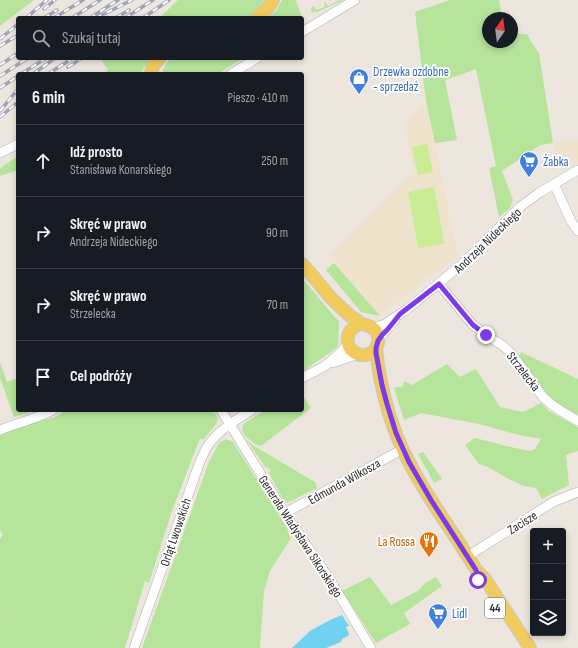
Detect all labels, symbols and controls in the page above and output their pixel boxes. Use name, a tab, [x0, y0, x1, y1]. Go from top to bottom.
north arrow	[482, 12, 518, 48]
search box	[16, 16, 304, 60]
icon: search	[30, 27, 52, 49]
text: Szukaj tutaj	[62, 29, 120, 48]
place label: Drzewka ozdobne - sprzedaż	[373, 64, 449, 95]
shop icon: Drzewka ozdobne - sprzedaż	[348, 67, 370, 95]
text: 6 min	[32, 88, 65, 108]
text: Pieszo · 410 m	[228, 90, 288, 106]
text: Idź prosto	[70, 143, 123, 162]
icon: ahead	[32, 150, 54, 172]
supermarket icon: Żabka	[518, 150, 540, 178]
text: 250 m	[261, 153, 288, 169]
place label: Żabka	[543, 153, 569, 170]
text: Stanisława Konarskiego	[70, 162, 172, 178]
street label: Andrzeja Nideckiego	[450, 205, 525, 278]
text: Skręć w prawo	[70, 215, 147, 234]
icon: right	[32, 222, 54, 244]
text: 90 m	[266, 225, 288, 241]
text: Andrzeja Nideckiego	[70, 234, 158, 250]
text: Skręć w prawo	[70, 287, 147, 306]
icon: right	[32, 294, 54, 316]
text: 70 m	[267, 297, 288, 313]
text: Strzelecka	[70, 306, 116, 322]
route end	[477, 326, 495, 344]
street label: Strzelecka	[503, 349, 544, 395]
icon: arrive	[32, 366, 54, 388]
text: Cel podróży	[70, 367, 132, 386]
street label: Edmunda Wilkosza	[306, 455, 383, 508]
street label: Generała Władysława Sikorskiego	[255, 472, 346, 601]
street label: Orląt Lwowskich	[157, 496, 195, 568]
street label: Zacisze	[505, 508, 540, 538]
map controls	[530, 528, 566, 636]
button: +	[530, 528, 566, 564]
restaurant icon: La Rossa	[418, 530, 440, 558]
place label: La Rossa	[378, 534, 415, 550]
button: −	[530, 564, 566, 600]
route start	[469, 571, 487, 589]
road number: 44	[485, 598, 505, 618]
button: layers	[530, 600, 566, 636]
supermarket icon: Lidl	[427, 602, 449, 630]
place label: Lidl	[452, 606, 467, 622]

